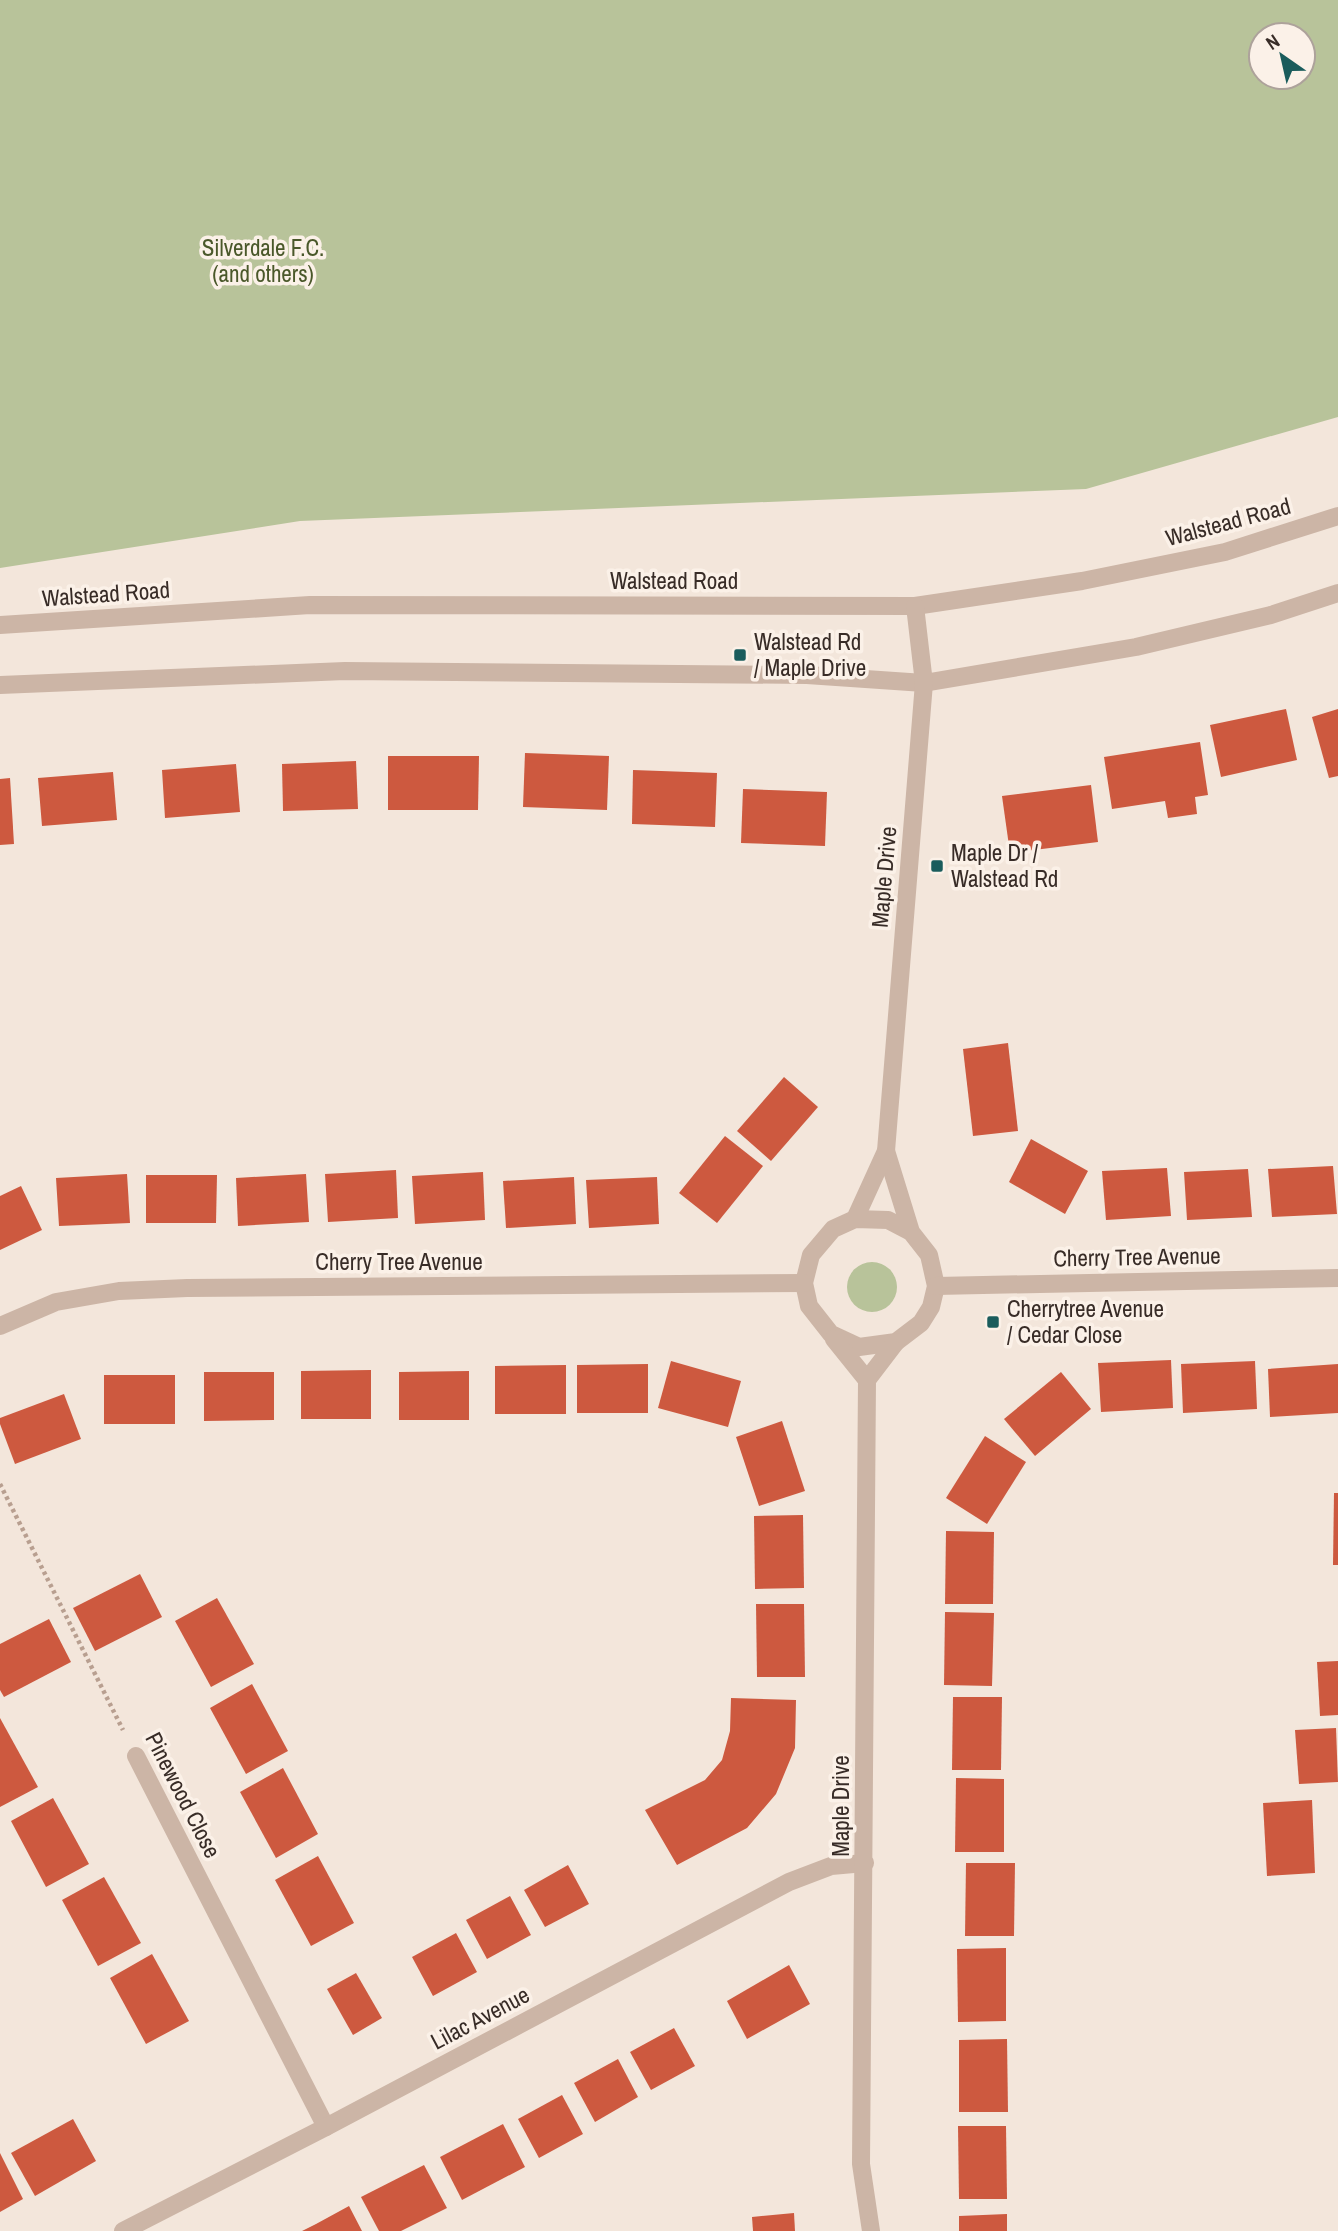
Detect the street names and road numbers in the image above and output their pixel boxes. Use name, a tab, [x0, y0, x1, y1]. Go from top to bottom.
street label: Walstead Road	[1162, 490, 1294, 553]
street label: Walstead Road	[610, 565, 738, 596]
street label: Walstead Road	[41, 574, 171, 613]
street label: Maple Drive	[864, 825, 903, 929]
street label: Cherry Tree Avenue	[1053, 1240, 1221, 1273]
street label: Cherry Tree Avenue	[315, 1246, 483, 1277]
street label: Pinewood Close	[138, 1727, 228, 1863]
street label: Maple Drive	[825, 1755, 856, 1857]
street label: Lilac Avenue	[425, 1979, 535, 2057]

